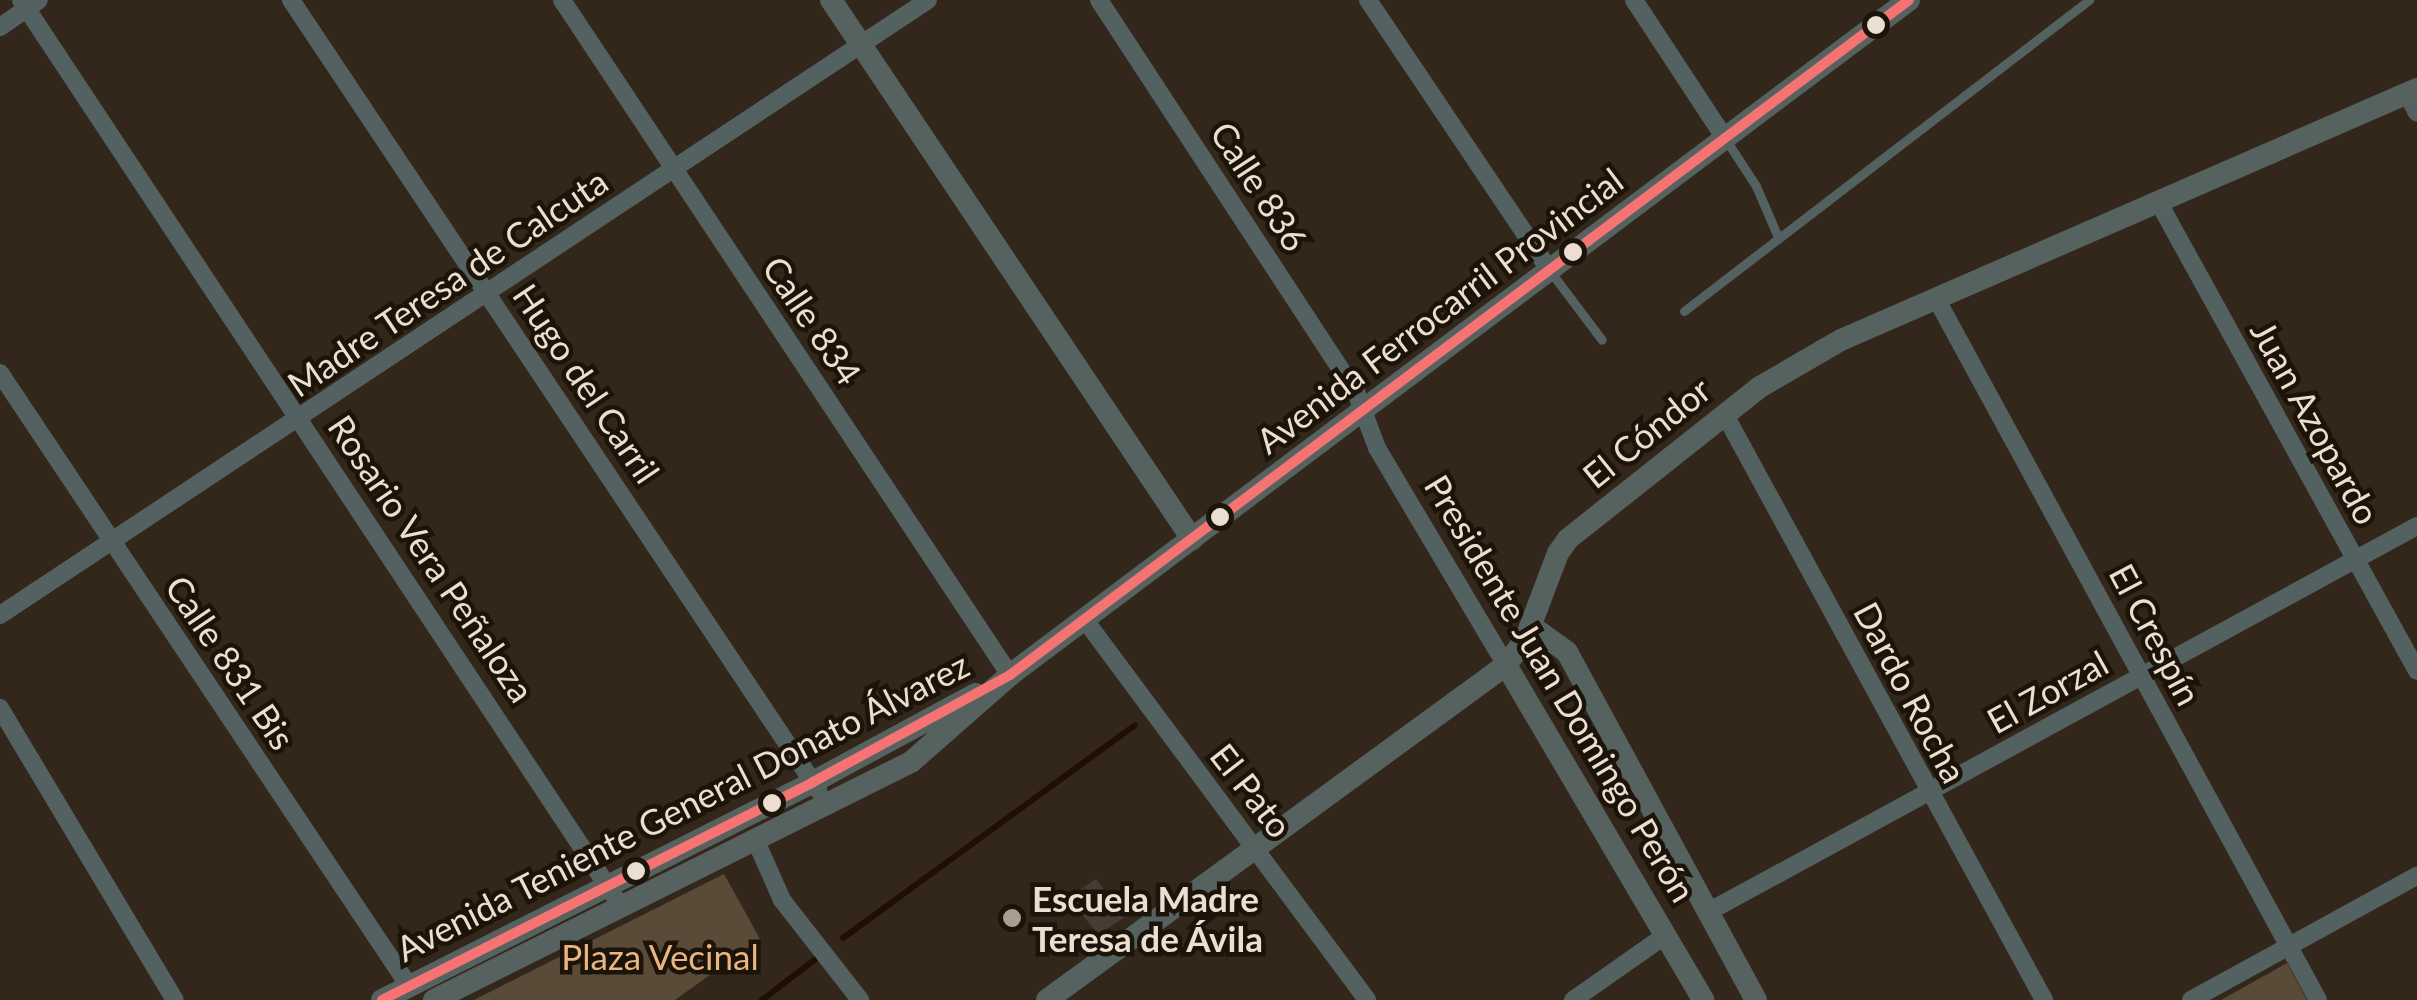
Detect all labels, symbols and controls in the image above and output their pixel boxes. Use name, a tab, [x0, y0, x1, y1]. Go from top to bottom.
unlabelled marker	[1866, 15, 1886, 35]
street label: Calle 836	[1203, 113, 1317, 259]
street label: Madre Teresa de Calcuta	[279, 159, 615, 405]
street label: Avenida Ferrocarril Provincial	[1248, 159, 1630, 461]
unlabelled marker	[1563, 242, 1583, 262]
street label: Calle 834	[755, 248, 871, 392]
street label: Hugo del Carril	[505, 276, 669, 490]
street label: Juan Azopardo	[2243, 312, 2389, 532]
street label: El Cóndor	[1574, 368, 1718, 496]
street label: Rosario Vera Peñaloza	[320, 406, 544, 710]
street label: Presidente Juan Domingo Perón	[1416, 467, 1706, 909]
unlabelled marker	[1210, 507, 1230, 527]
street label: El Crespín	[2101, 556, 2211, 712]
street label: Calle 831 Bis	[158, 567, 304, 757]
street label: Dardo Rocha	[1846, 595, 1976, 789]
street label: El Zorzal	[1979, 641, 2115, 741]
street label: Avenida Teniente General Donato Álvarez	[388, 642, 976, 970]
street label: El Pato	[1202, 735, 1302, 845]
unlabelled marker	[762, 793, 782, 813]
unlabelled marker	[626, 861, 646, 881]
place label: Escuela Madre Teresa de Ávila	[1032, 877, 1264, 959]
marker: Escuela Madre Teresa de Ávila	[1001, 907, 1023, 929]
park label: Plaza Vecinal	[561, 935, 759, 977]

